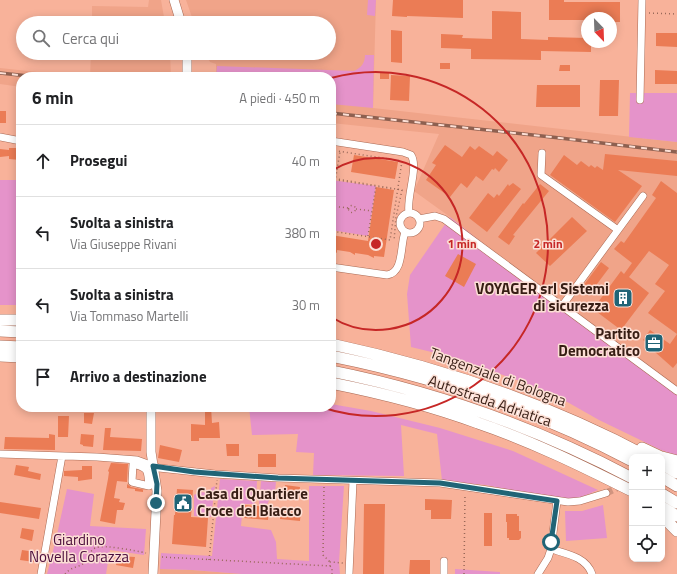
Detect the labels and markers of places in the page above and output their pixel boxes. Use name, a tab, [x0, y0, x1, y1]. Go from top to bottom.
centre of rings	[369, 237, 383, 251]
place label: VOYAGER srl Sistemi di sicurezza	[476, 277, 609, 317]
building icon: VOYAGER srl Sistemi di sicurezza	[612, 287, 634, 309]
place label: Partito Democratico	[558, 322, 640, 362]
office icon: Partito Democratico	[643, 332, 665, 354]
place label: Casa di Quartiere Croce del Biacco	[197, 482, 308, 522]
public building icon: Casa di Quartiere Croce del Biacco	[172, 492, 194, 514]

